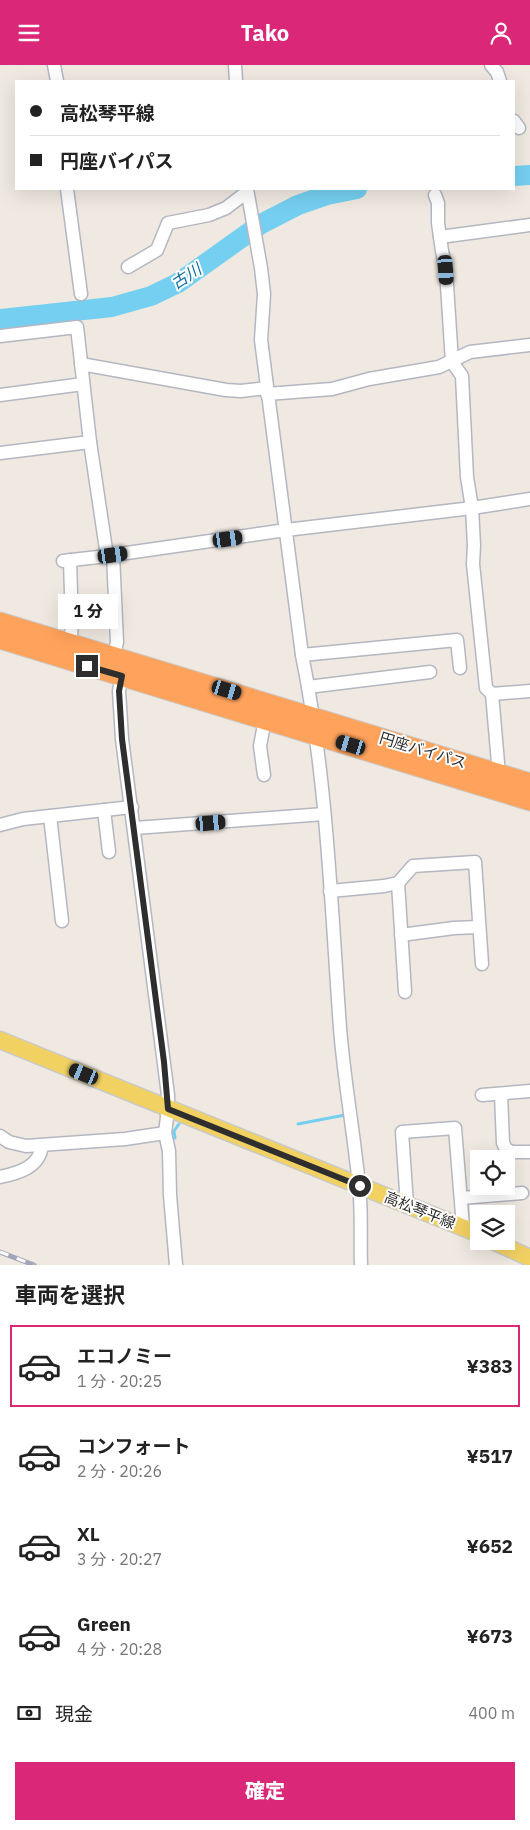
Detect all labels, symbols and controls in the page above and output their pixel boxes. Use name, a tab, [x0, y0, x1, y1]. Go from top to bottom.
text: Tako	[241, 18, 289, 47]
icon: menu	[15, 19, 43, 47]
icon: person	[487, 19, 515, 47]
text: 高松琴平線	[60, 101, 155, 125]
text: 円座バイパス	[60, 149, 174, 173]
car	[437, 255, 454, 285]
water label: 古川	[167, 258, 207, 293]
car	[212, 529, 243, 549]
car	[97, 545, 128, 565]
callout: 1 分	[57, 593, 117, 629]
text: 1 分	[73, 601, 103, 621]
route end	[76, 655, 98, 677]
car	[210, 678, 243, 702]
street label: 円座バイパス	[377, 728, 469, 772]
car	[334, 733, 367, 757]
car	[195, 814, 226, 832]
car	[67, 1061, 100, 1087]
map controls	[470, 1150, 515, 1250]
button: locate	[470, 1150, 515, 1195]
route start	[349, 1175, 371, 1197]
street label: 高松琴平線	[382, 1187, 458, 1233]
button: layers	[470, 1205, 515, 1250]
text: 車両を選択	[15, 1280, 125, 1309]
icon: car	[17, 1344, 62, 1389]
text: エコノミー	[77, 1344, 172, 1368]
text: ¥383	[466, 1354, 513, 1378]
text: 1 分 · 20:25	[77, 1371, 162, 1391]
icon: car	[17, 1434, 62, 1479]
text: コンフォート	[77, 1434, 190, 1458]
text: ¥517	[466, 1444, 513, 1468]
text: 2 分 · 20:26	[77, 1461, 162, 1481]
text: XL	[77, 1522, 100, 1546]
icon: car	[17, 1524, 62, 1569]
text: ¥652	[466, 1534, 513, 1558]
text: 3 分 · 20:27	[77, 1549, 162, 1569]
text: Green	[77, 1612, 131, 1636]
icon: car	[17, 1614, 62, 1659]
text: ¥673	[466, 1624, 513, 1648]
text: 4 分 · 20:28	[77, 1639, 162, 1659]
icon: cash	[15, 1699, 43, 1727]
text: 現金	[55, 1702, 93, 1726]
text: 400 m	[468, 1703, 515, 1723]
button: 確定	[15, 1762, 515, 1820]

